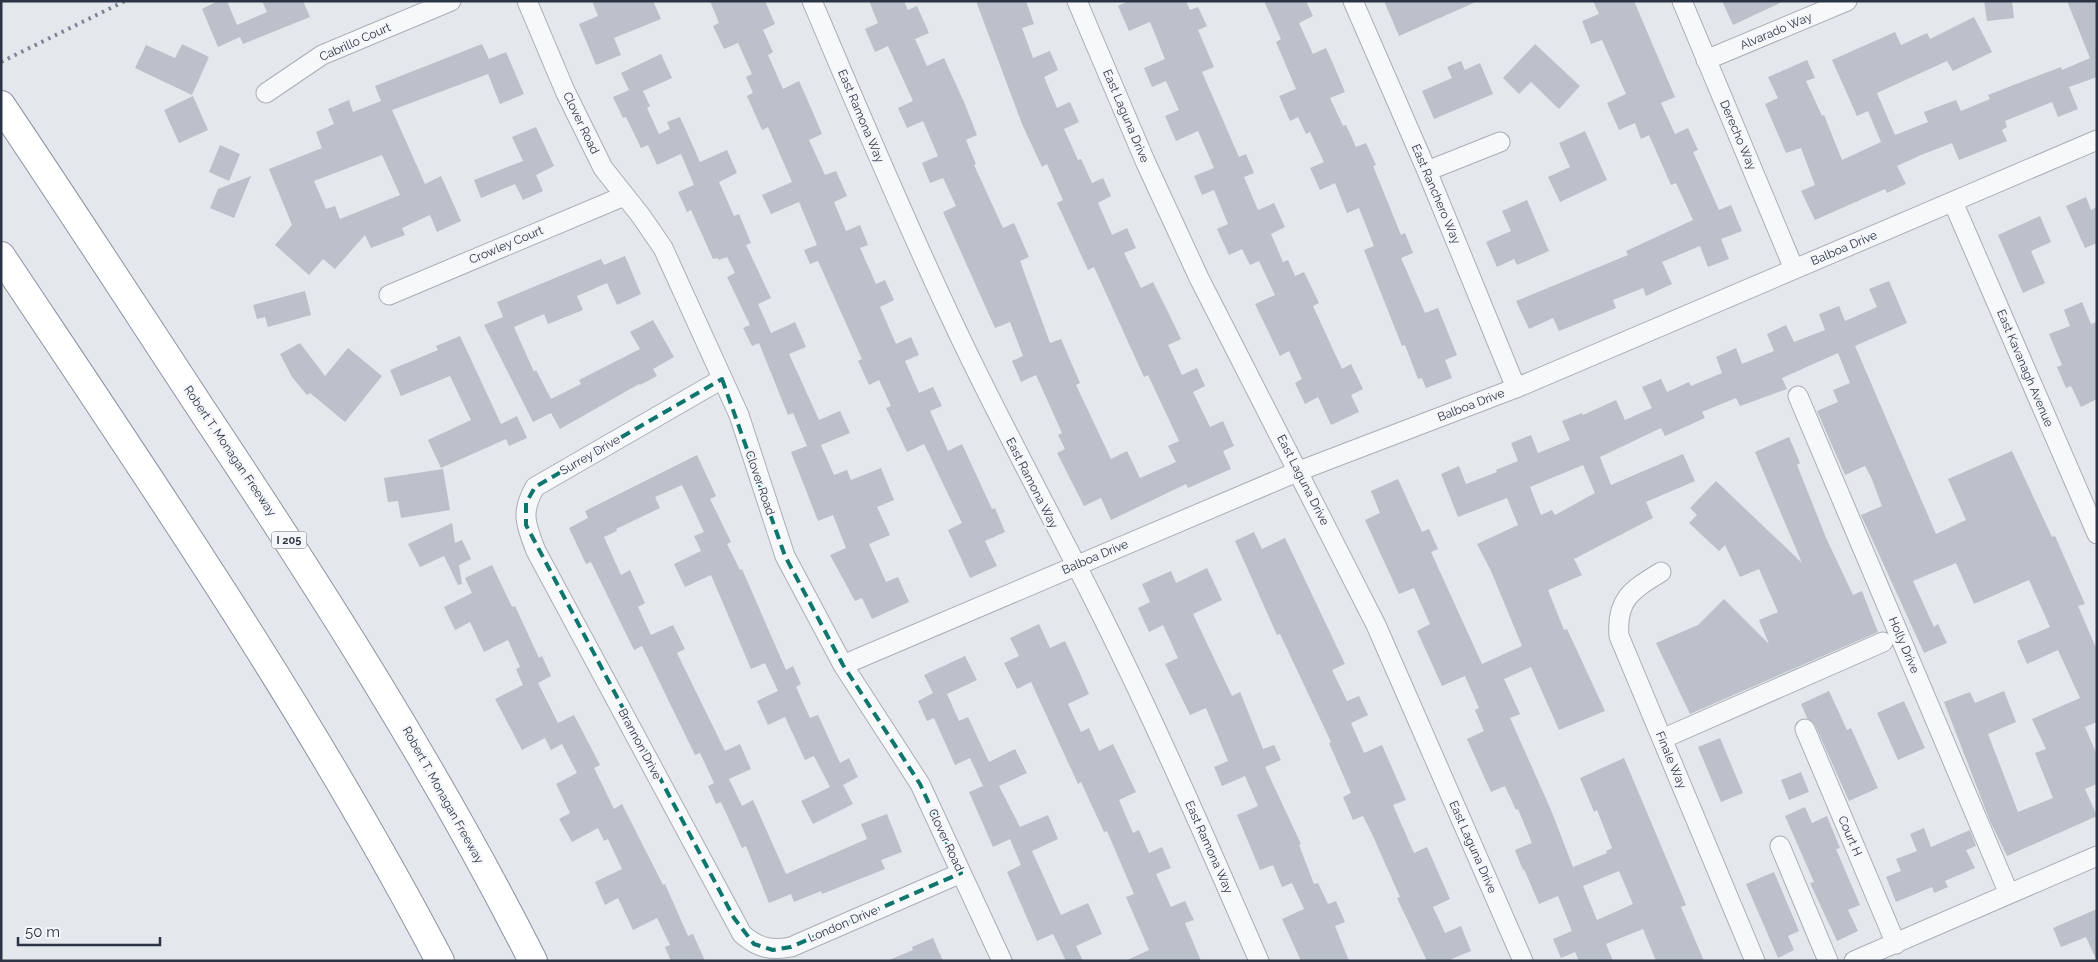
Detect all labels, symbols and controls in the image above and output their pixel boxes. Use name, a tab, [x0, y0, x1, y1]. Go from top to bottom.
street label: Alvarado Way	[1738, 9, 1814, 52]
street label: Cabrillo Court	[317, 20, 393, 64]
street label: East Ramona Way	[835, 67, 887, 165]
street label: East Laguna Drive	[1100, 67, 1152, 165]
street label: Clover Road	[560, 90, 602, 156]
street label: Derecho Way	[1717, 98, 1759, 173]
street label: East Ranchero Way	[1409, 142, 1464, 247]
street label: Crowley Court	[467, 223, 545, 267]
street label: Balboa Drive	[1809, 228, 1879, 268]
street label: East Kavanagh Avenue	[1994, 307, 2056, 429]
street label: Robert T. Monagan Freeway	[181, 383, 279, 519]
street label: Balboa Drive	[1436, 386, 1506, 424]
street label: Surrey Drive	[557, 432, 623, 478]
street label: East Laguna Drive	[1274, 432, 1332, 528]
street label: East Ramona Way	[1003, 435, 1061, 531]
street label: Clover Road	[742, 449, 778, 517]
road number: I 205	[272, 532, 306, 548]
street label: Balboa Drive	[1060, 537, 1130, 577]
street label: Holly Drive	[1886, 615, 1922, 675]
street label: Brannon Drive	[615, 706, 665, 782]
street label: Robert T. Monagan Freeway	[400, 724, 487, 866]
street label: Finale Way	[1653, 729, 1690, 791]
street label: East Ramona Way	[1182, 798, 1236, 896]
street label: East Laguna Drive	[1446, 798, 1500, 896]
street label: Clover Road	[925, 806, 967, 874]
street label: Court H	[1835, 814, 1865, 858]
street label: London Drive	[806, 903, 880, 945]
scale bar	[18, 914, 160, 946]
text: 50 m	[25, 923, 60, 941]

